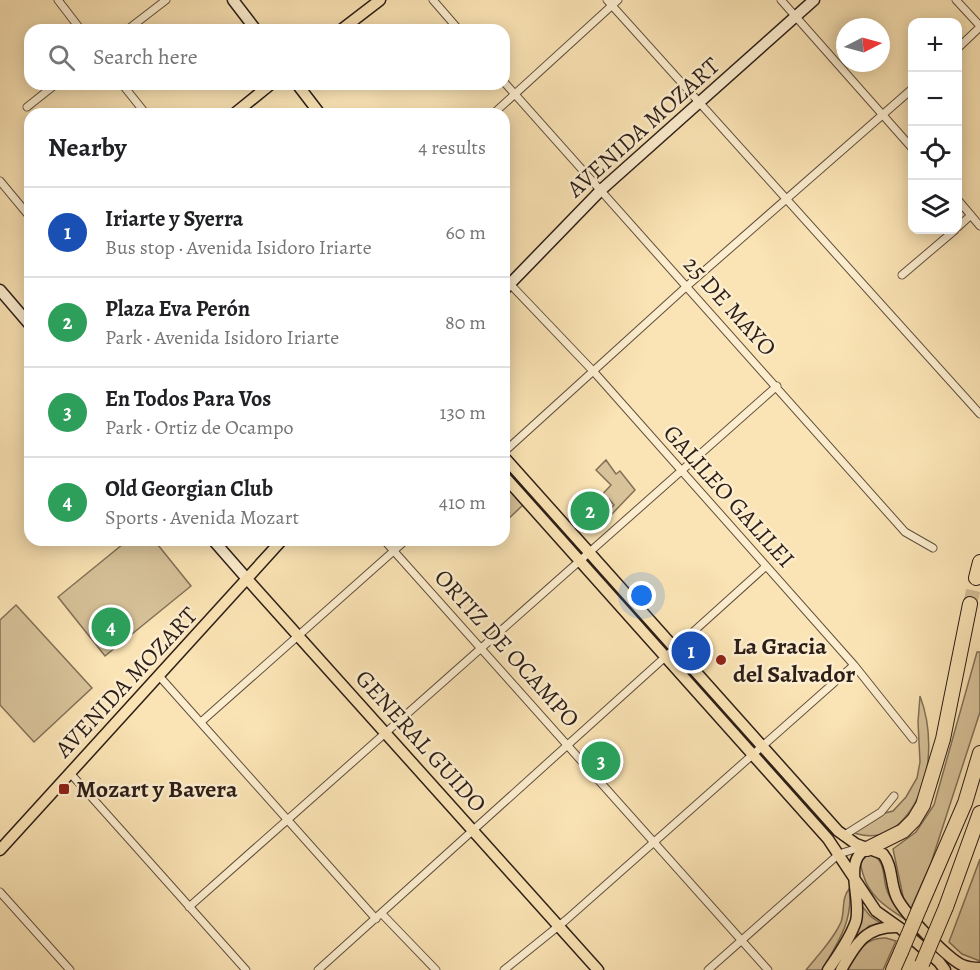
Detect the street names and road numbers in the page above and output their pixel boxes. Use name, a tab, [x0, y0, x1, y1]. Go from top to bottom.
street label: AVENIDA MOZART	[559, 50, 726, 205]
street label: 25 DE MAYO	[676, 249, 784, 363]
street label: GALILEO GALILEI	[656, 418, 802, 574]
street label: ORTIZ DE OCAMPO	[427, 562, 587, 734]
street label: AVENIDA MOZART	[47, 600, 204, 765]
street label: GENERAL GUIDO	[348, 663, 494, 819]

